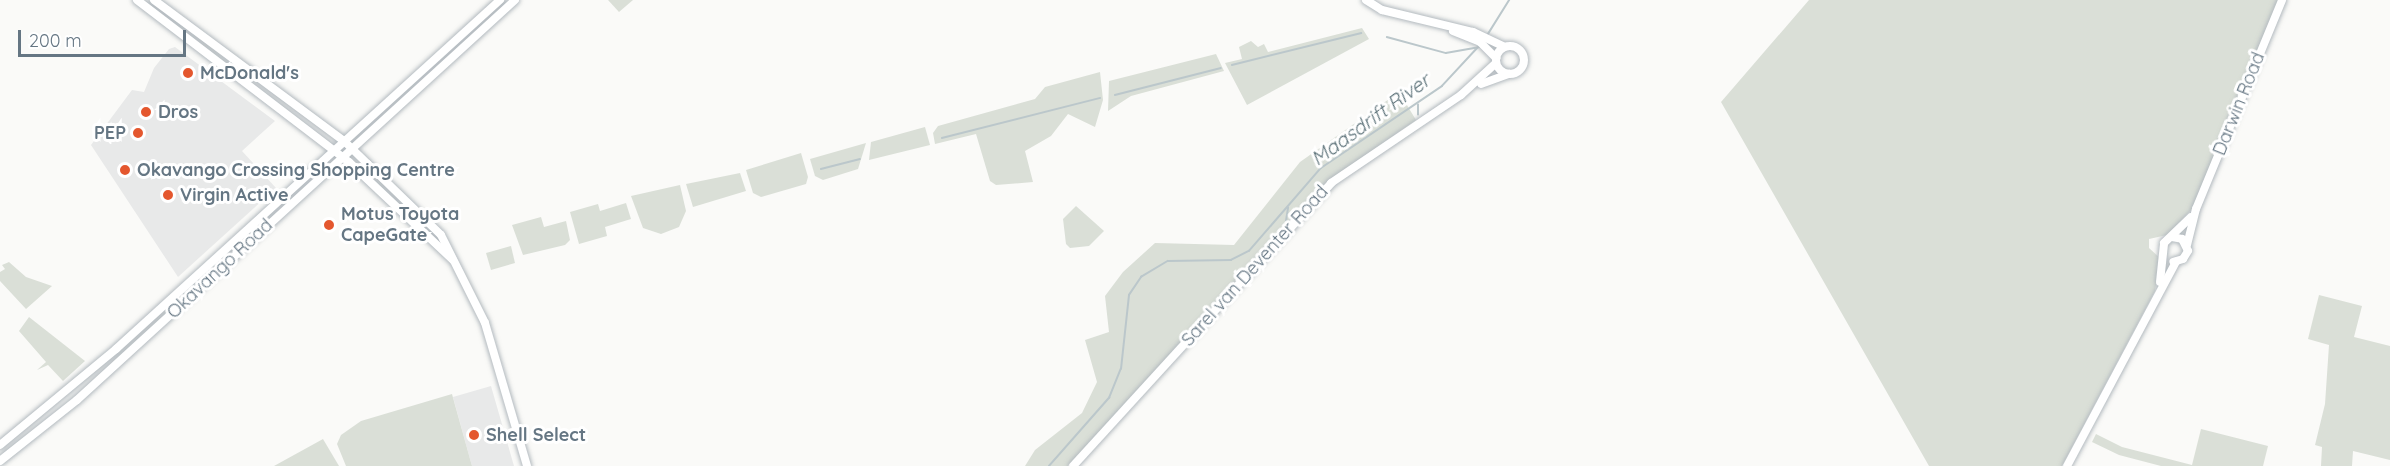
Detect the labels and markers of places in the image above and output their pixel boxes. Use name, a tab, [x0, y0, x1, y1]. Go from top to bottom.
place label: McDonald's	[200, 62, 299, 84]
marker: McDonald's	[181, 66, 195, 80]
place label: Dros	[158, 101, 198, 123]
marker: Dros	[139, 105, 153, 119]
place label: PEP	[94, 122, 126, 144]
marker: PEP	[131, 126, 145, 140]
place label: Okavango Crossing Shopping Centre	[137, 159, 455, 181]
marker: Okavango Crossing Shopping Centre	[118, 163, 132, 177]
place label: Virgin Active	[180, 184, 289, 206]
marker: Virgin Active	[161, 188, 175, 202]
place label: Motus Toyota CapeGate	[341, 204, 459, 246]
marker: Motus Toyota CapeGate	[322, 218, 336, 232]
place label: Shell Select	[486, 424, 586, 446]
marker: Shell Select	[467, 428, 481, 442]

